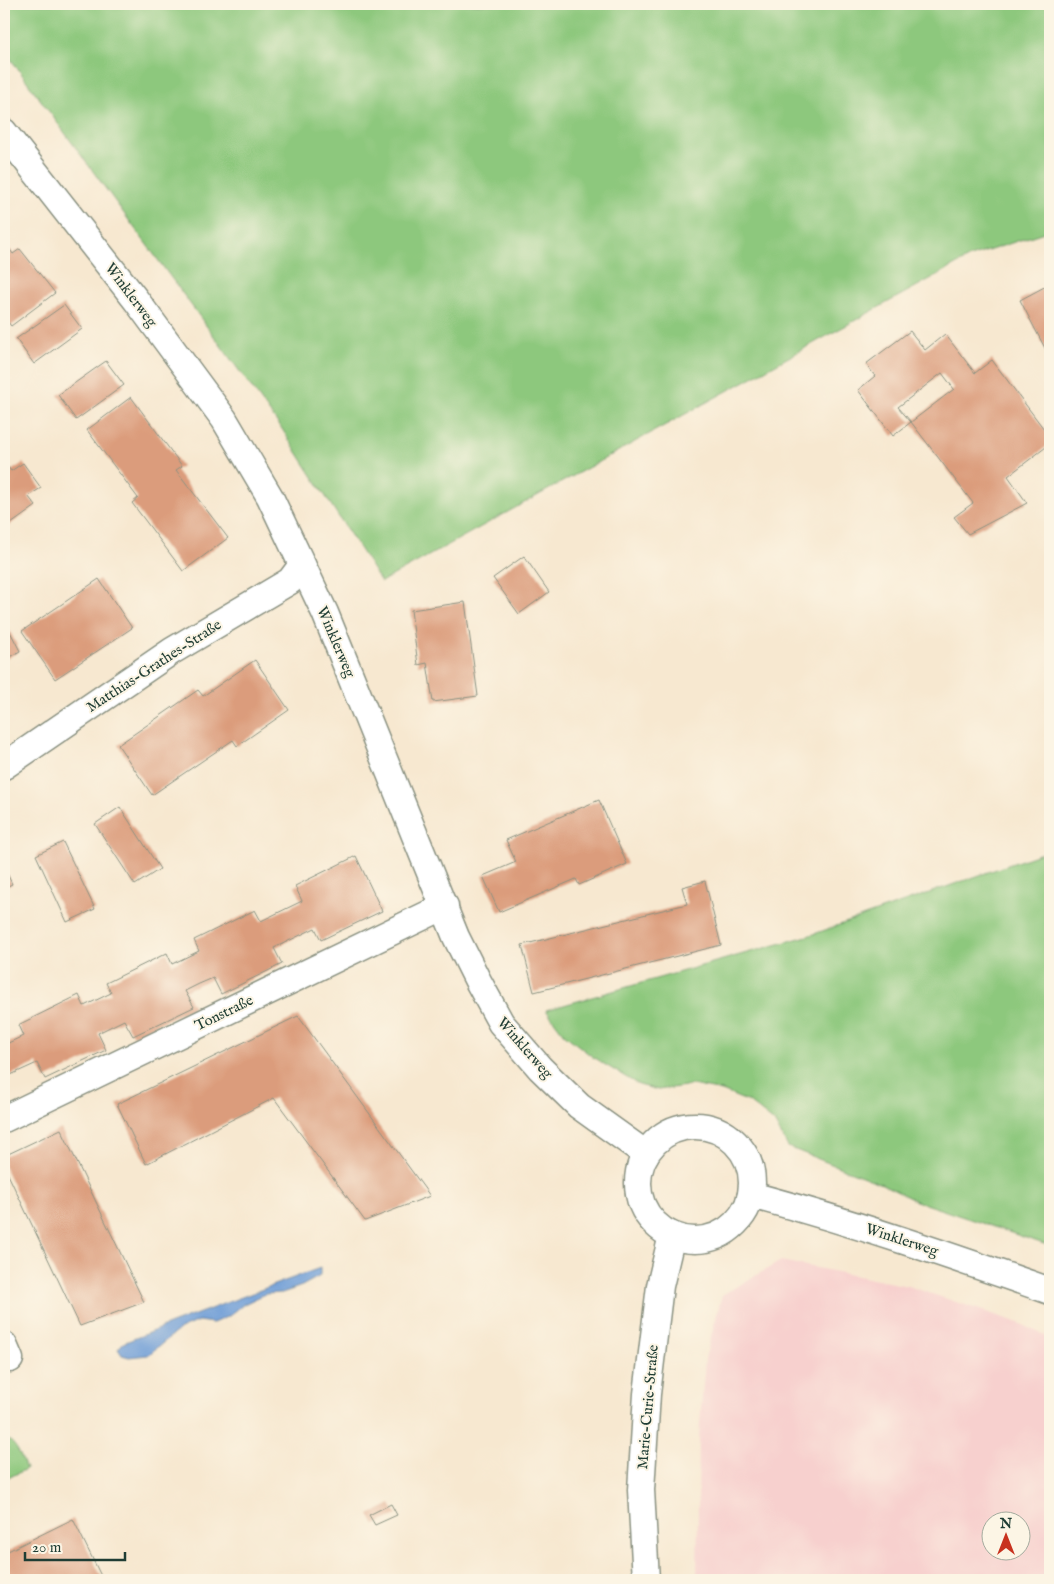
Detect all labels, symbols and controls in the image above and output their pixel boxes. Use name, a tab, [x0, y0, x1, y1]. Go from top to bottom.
street label: Winklerweg	[101, 259, 162, 332]
street label: Winklerweg	[312, 603, 360, 681]
street label: Matthias-Grathes-Straße	[83, 615, 225, 717]
street label: Tonstraße	[192, 991, 256, 1035]
street label: Winklerweg	[493, 1013, 558, 1083]
street label: Winklerweg	[863, 1219, 942, 1261]
street label: Marie-Curie-Straße	[633, 1344, 663, 1470]
north arrow	[982, 1512, 1032, 1562]
text: N	[999, 1515, 1012, 1533]
scale bar	[25, 1529, 125, 1561]
text: 20 m	[32, 1538, 62, 1557]

